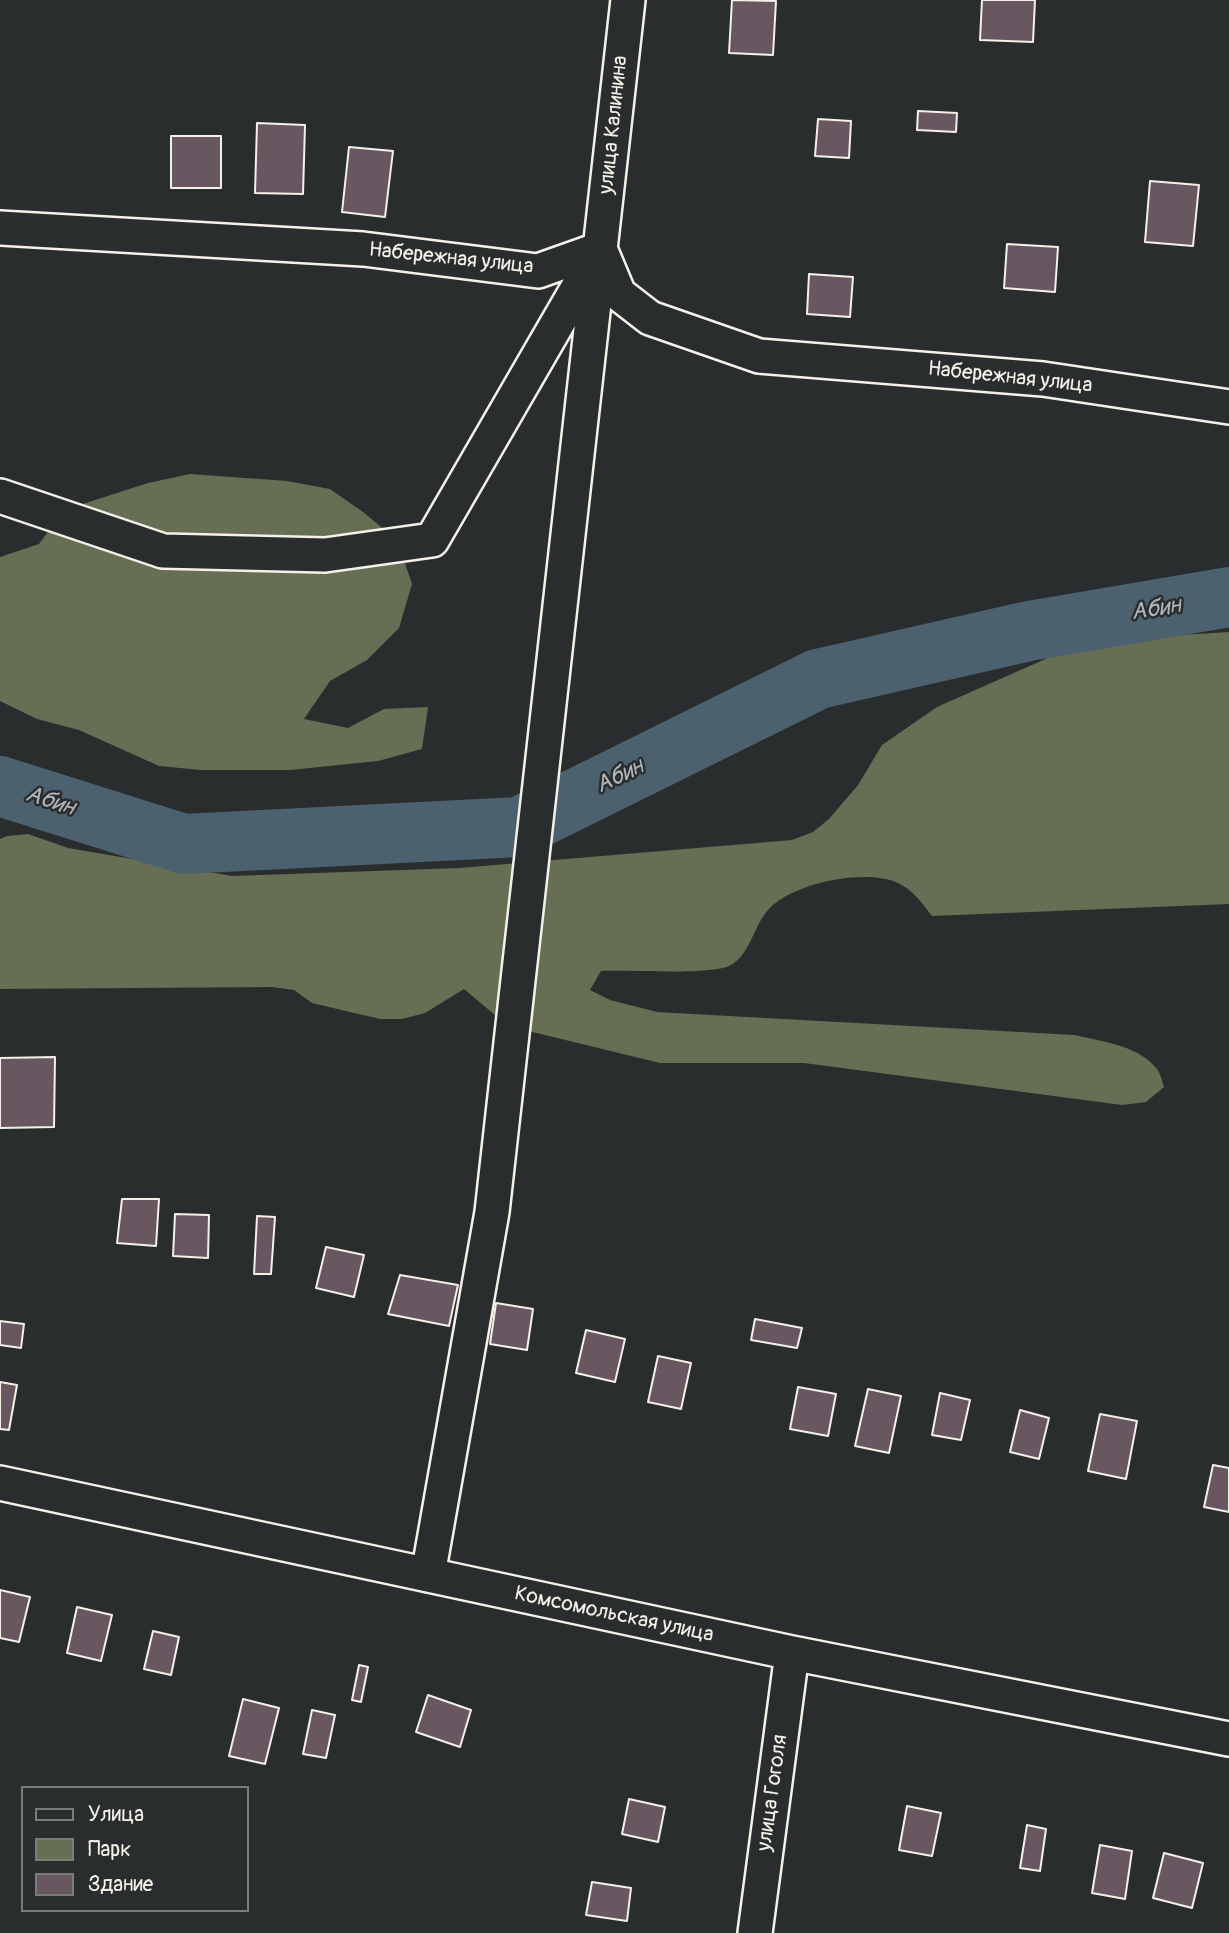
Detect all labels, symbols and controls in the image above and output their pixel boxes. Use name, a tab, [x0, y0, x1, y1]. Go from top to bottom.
street label: улица Калинина	[594, 54, 634, 196]
street label: Набережная улица	[367, 238, 535, 280]
street label: Набережная улица	[926, 357, 1094, 399]
water label: Абин	[1129, 592, 1183, 628]
water label: Абин	[592, 754, 648, 800]
water label: Абин	[22, 781, 78, 823]
street label: Комсомольская улица	[512, 1582, 716, 1648]
street label: улица Гоголя	[752, 1733, 794, 1853]
legend	[21, 1786, 248, 1912]
text: Улица	[88, 1801, 144, 1828]
text: Парк	[88, 1836, 131, 1863]
text: Здание	[88, 1871, 153, 1898]

